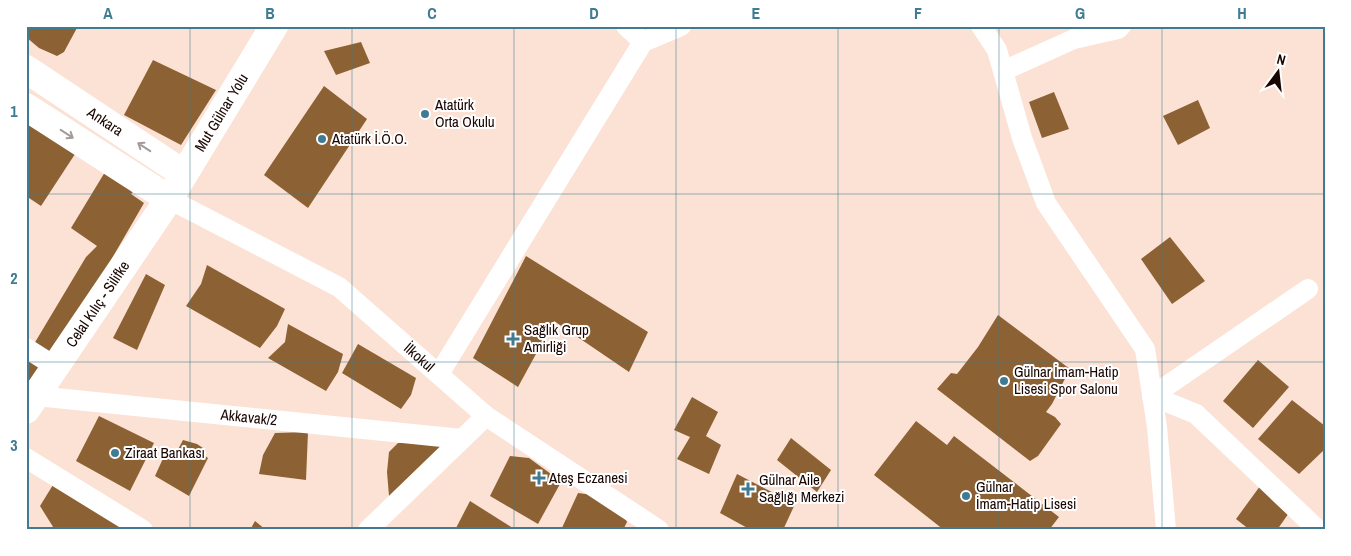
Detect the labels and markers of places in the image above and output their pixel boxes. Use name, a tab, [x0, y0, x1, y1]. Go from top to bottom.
place label: Atatürk Orta Okulu	[434, 94, 494, 132]
marker: Atatürk Orta Okulu	[419, 108, 431, 120]
place label: Atatürk İ.Ö.O.	[331, 128, 407, 149]
marker: Atatürk İ.Ö.O.	[316, 133, 328, 145]
place label: Sağlık Grup Amirliği	[523, 319, 589, 357]
marker: Sağlık Grup Amirliği	[506, 332, 520, 346]
place label: Gülnar İmam-Hatip Lisesi Spor Salonu	[1014, 361, 1119, 399]
marker: Gülnar İmam-Hatip Lisesi Spor Salonu	[998, 375, 1010, 387]
place label: Ziraat Bankası	[125, 442, 205, 463]
marker: Ziraat Bankası	[109, 447, 121, 459]
place label: Ateş Eczanesi	[548, 467, 628, 488]
place label: Gülnar Aile Sağlığı Merkezi	[759, 469, 844, 507]
marker: Ateş Eczanesi	[533, 472, 545, 484]
place label: Gülnar İmam-Hatip Lisesi	[976, 476, 1077, 514]
marker: Gülnar Aile Sağlığı Merkezi	[741, 482, 755, 496]
marker: Gülnar İmam-Hatip Lisesi	[960, 490, 972, 502]

